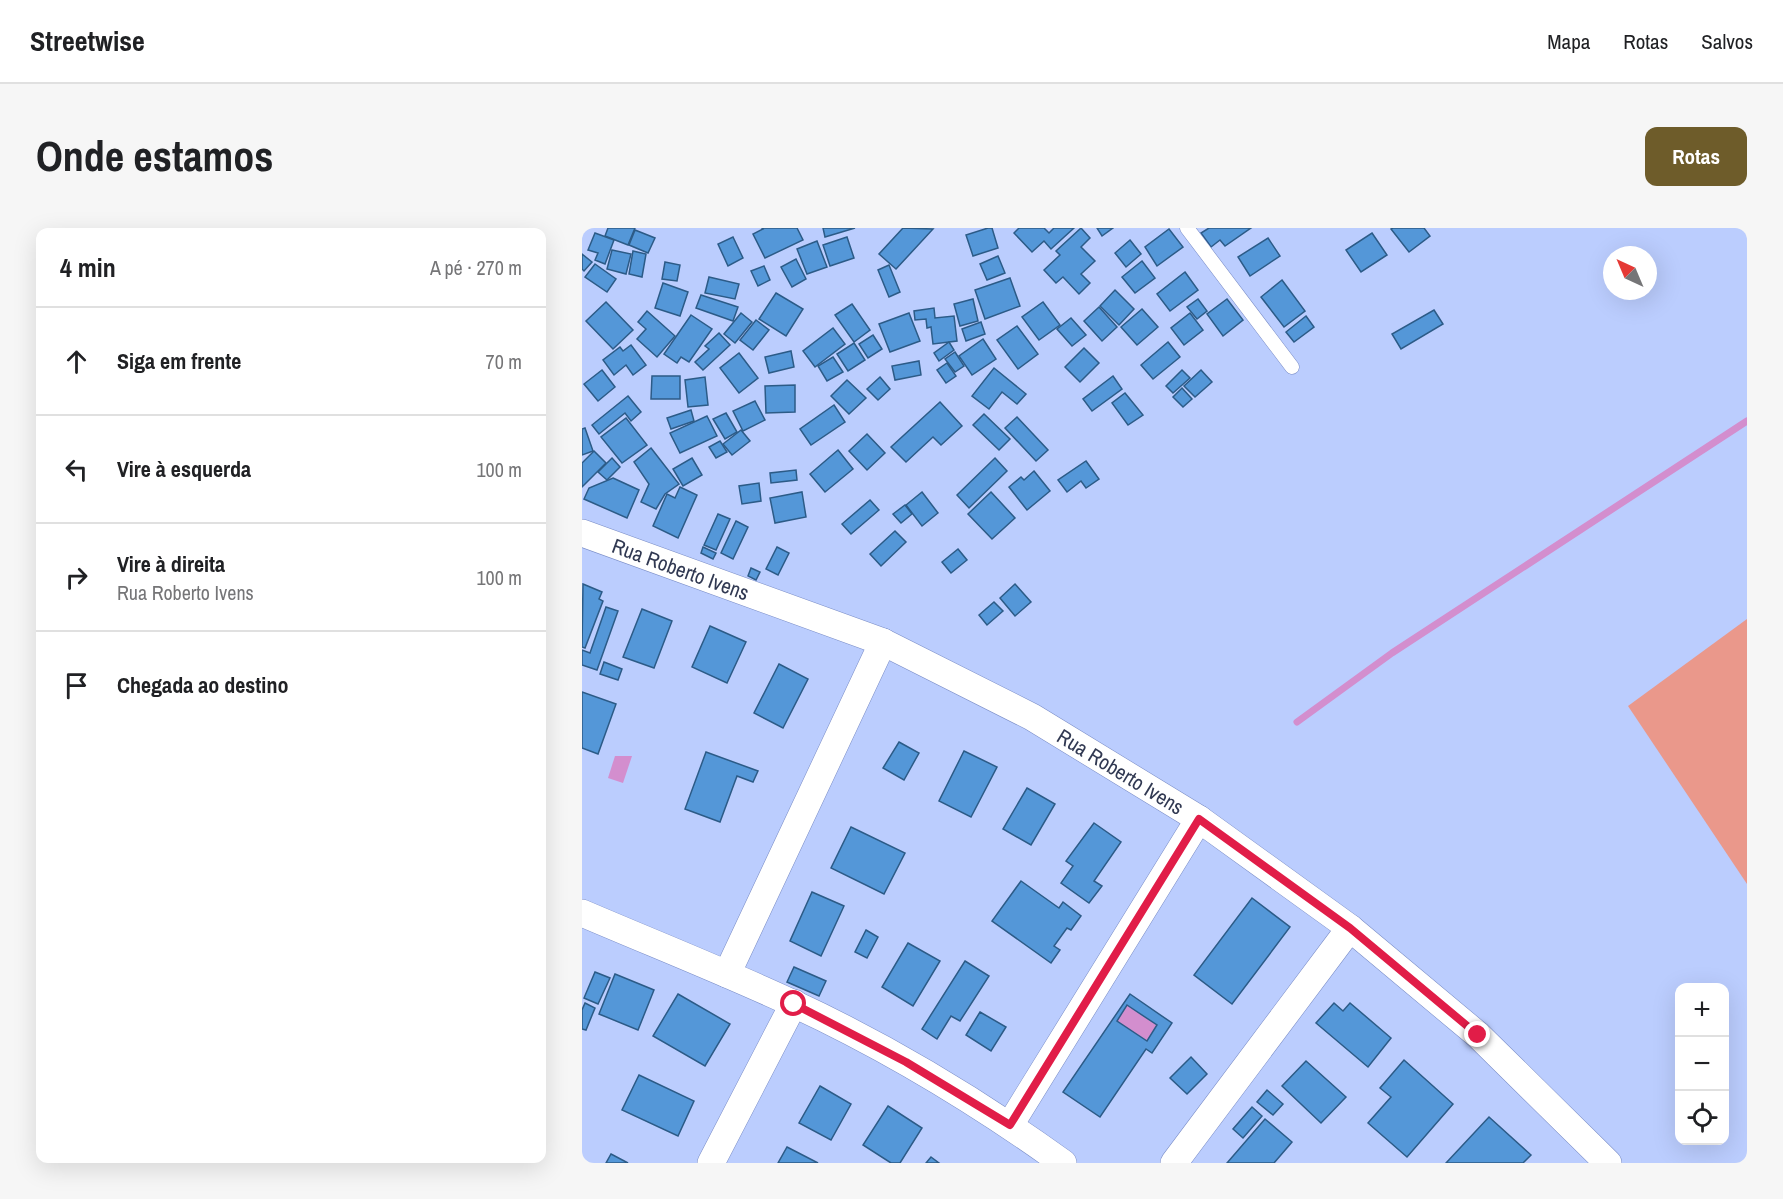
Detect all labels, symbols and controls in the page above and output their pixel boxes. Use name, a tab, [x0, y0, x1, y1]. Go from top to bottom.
text: Streetwise	[30, 22, 145, 60]
text: Mapa	[1547, 27, 1590, 56]
text: Rotas	[1623, 27, 1668, 56]
text: Salvos	[1701, 27, 1753, 56]
button: Rotas	[1645, 127, 1747, 186]
text: Onde estamos	[36, 128, 273, 184]
north arrow	[1603, 246, 1657, 300]
text: 4 min	[60, 250, 116, 285]
text: A pé · 270 m	[430, 254, 522, 281]
icon: ahead	[60, 345, 93, 378]
text: Siga em frente	[117, 346, 241, 376]
text: 70 m	[486, 348, 522, 375]
icon: left	[60, 453, 93, 486]
text: Vire à esquerda	[117, 454, 251, 484]
text: 100 m	[476, 456, 522, 483]
street label: Rua Roberto Ivens	[608, 531, 753, 607]
text: Vire à direita	[117, 549, 225, 579]
icon: right	[60, 561, 93, 594]
text: 100 m	[476, 564, 522, 591]
text: Rua Roberto Ivens	[117, 579, 254, 606]
icon: arrive	[60, 669, 93, 702]
text: Chegada ao destino	[117, 670, 288, 700]
street label: Rua Roberto Ivens	[1052, 721, 1190, 821]
map controls	[1675, 983, 1729, 1145]
button: +	[1675, 983, 1729, 1037]
route start	[780, 990, 806, 1016]
route end	[1464, 1021, 1490, 1047]
button: −	[1675, 1037, 1729, 1091]
button: locate	[1675, 1091, 1729, 1145]

